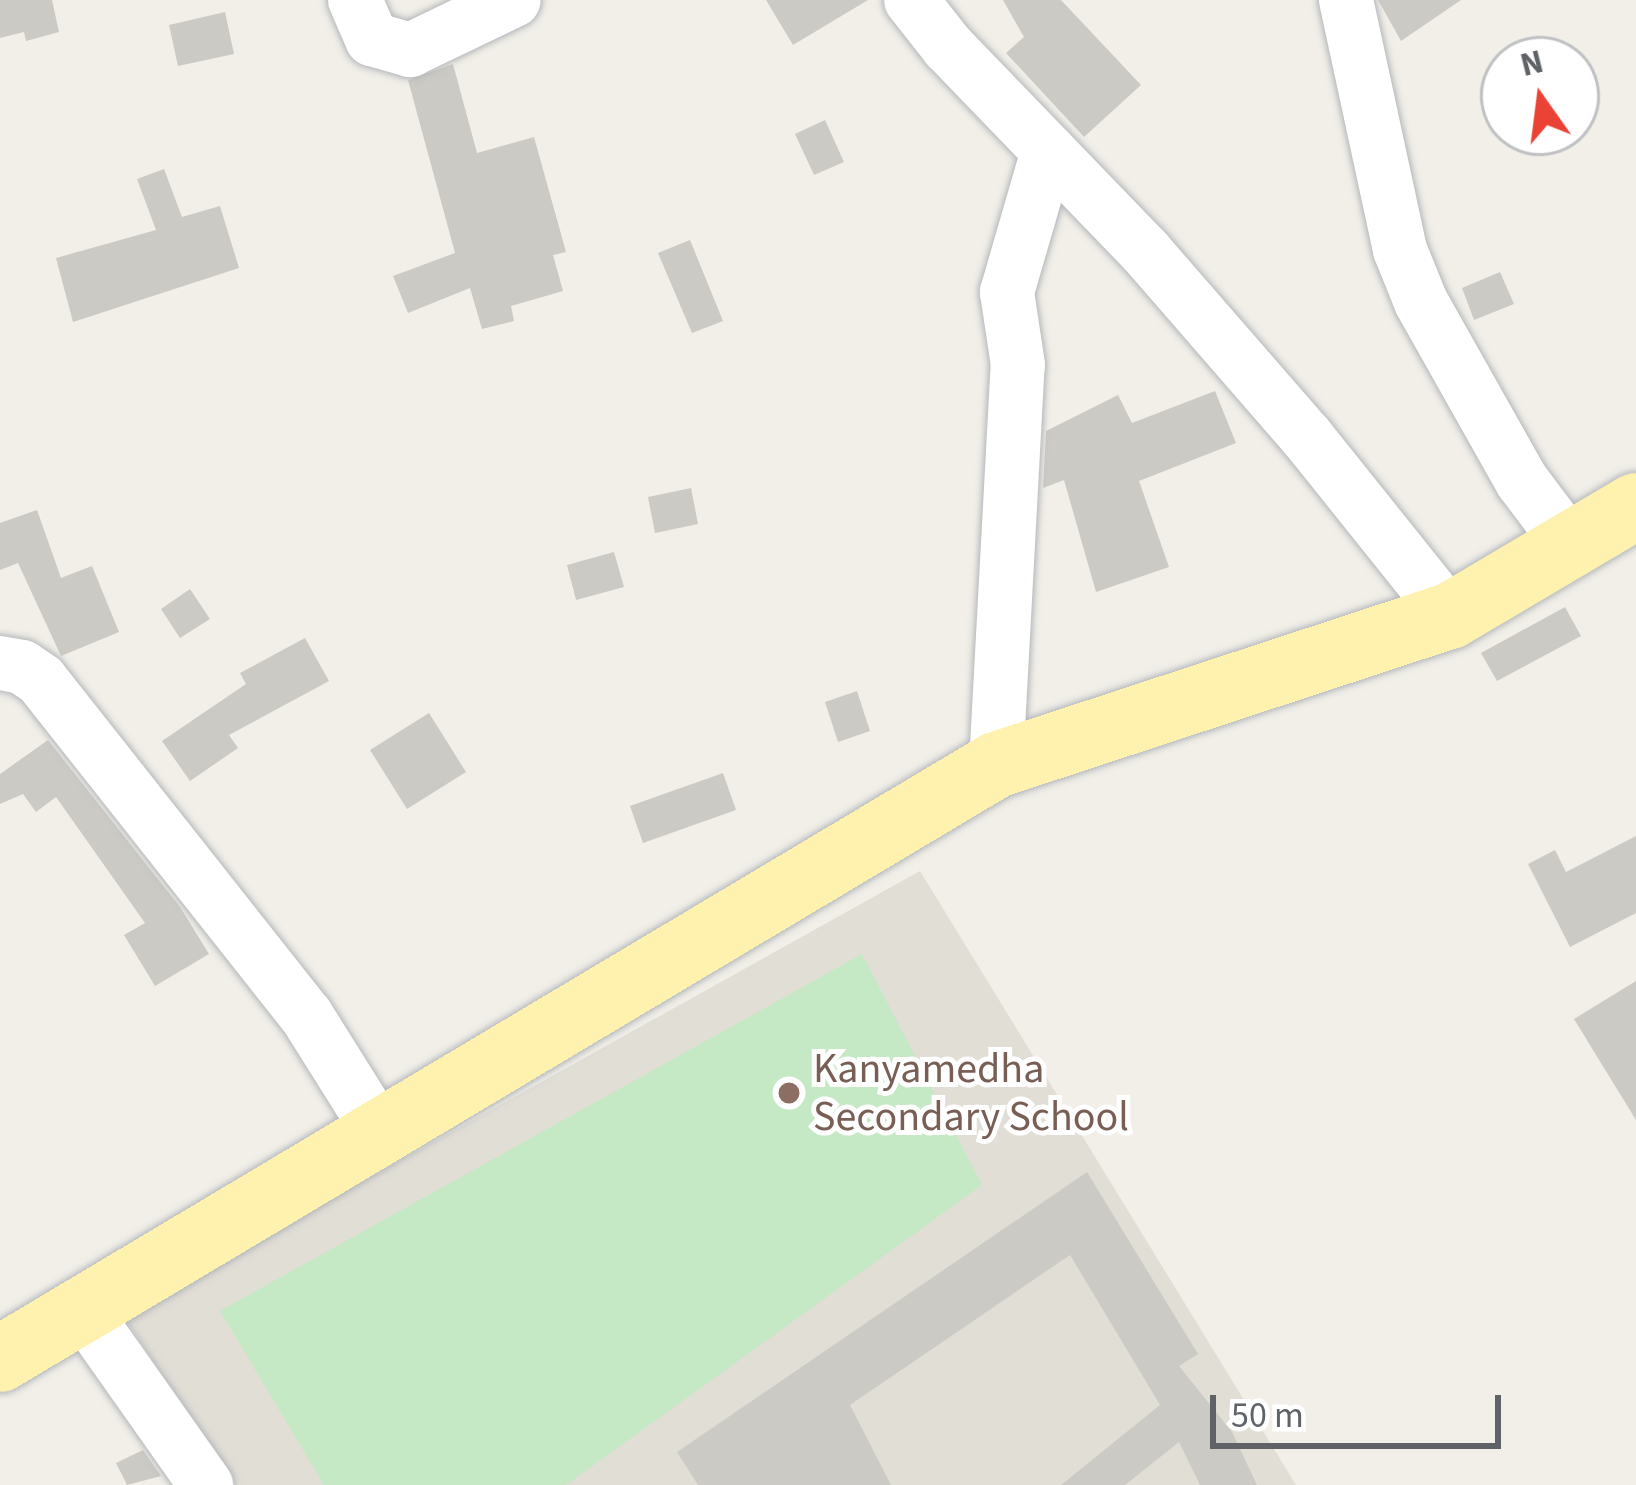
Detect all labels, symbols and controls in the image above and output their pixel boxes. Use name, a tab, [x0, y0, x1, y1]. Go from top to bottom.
north arrow	[1480, 36, 1600, 156]
text: N	[1516, 38, 1548, 89]
place label: Kanyamedha Secondary School	[813, 1044, 1129, 1142]
marker: Kanyamedha Secondary School	[776, 1080, 802, 1106]
scale bar	[1216, 1371, 1507, 1445]
text: 50 m	[1231, 1390, 1304, 1441]

